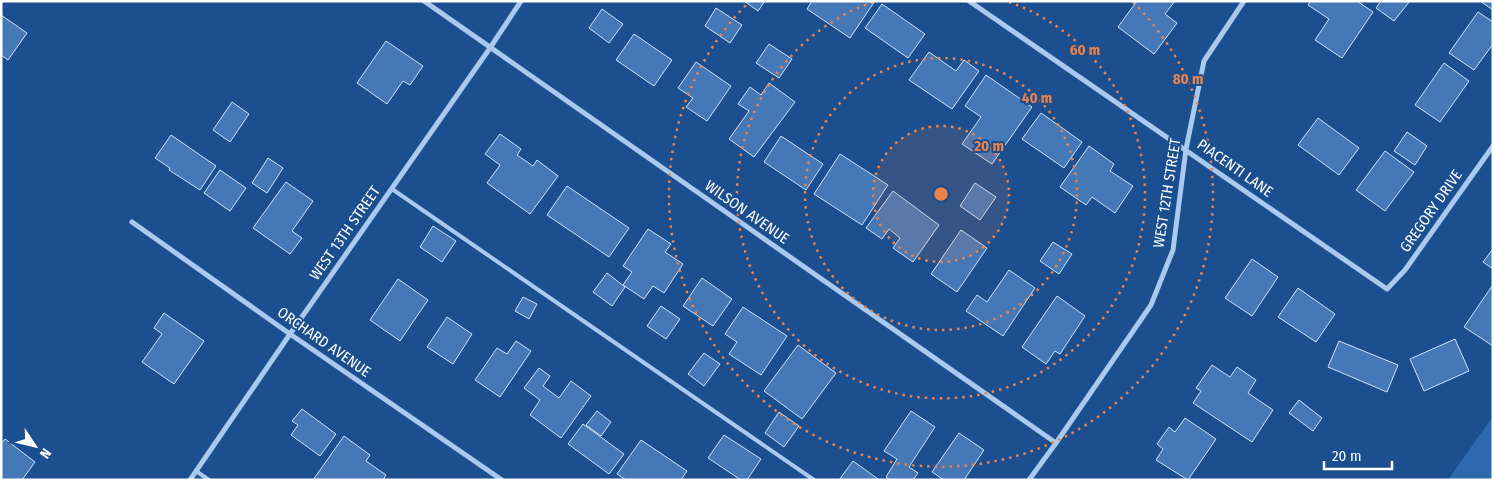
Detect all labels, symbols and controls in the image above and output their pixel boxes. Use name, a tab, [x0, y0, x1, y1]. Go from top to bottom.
text: 60 m	[1070, 41, 1100, 59]
text: 80 m	[1173, 70, 1203, 88]
text: 40 m	[1022, 89, 1052, 107]
street label: PIACENTI LANE	[1194, 135, 1276, 201]
text: 20 m	[973, 137, 1004, 155]
street label: WEST 12TH STREET	[1149, 137, 1185, 249]
street label: GREGORY DRIVE	[1396, 167, 1466, 255]
street label: WILSON AVENUE	[702, 176, 792, 248]
street label: WEST 13TH STREET	[306, 182, 384, 284]
centre of rings	[932, 185, 950, 203]
street label: ORCHARD AVENUE	[274, 303, 374, 381]
north arrow	[10, 421, 60, 471]
scale bar	[1324, 438, 1392, 470]
text: N	[36, 445, 55, 461]
text: 20 m	[1332, 447, 1362, 465]

